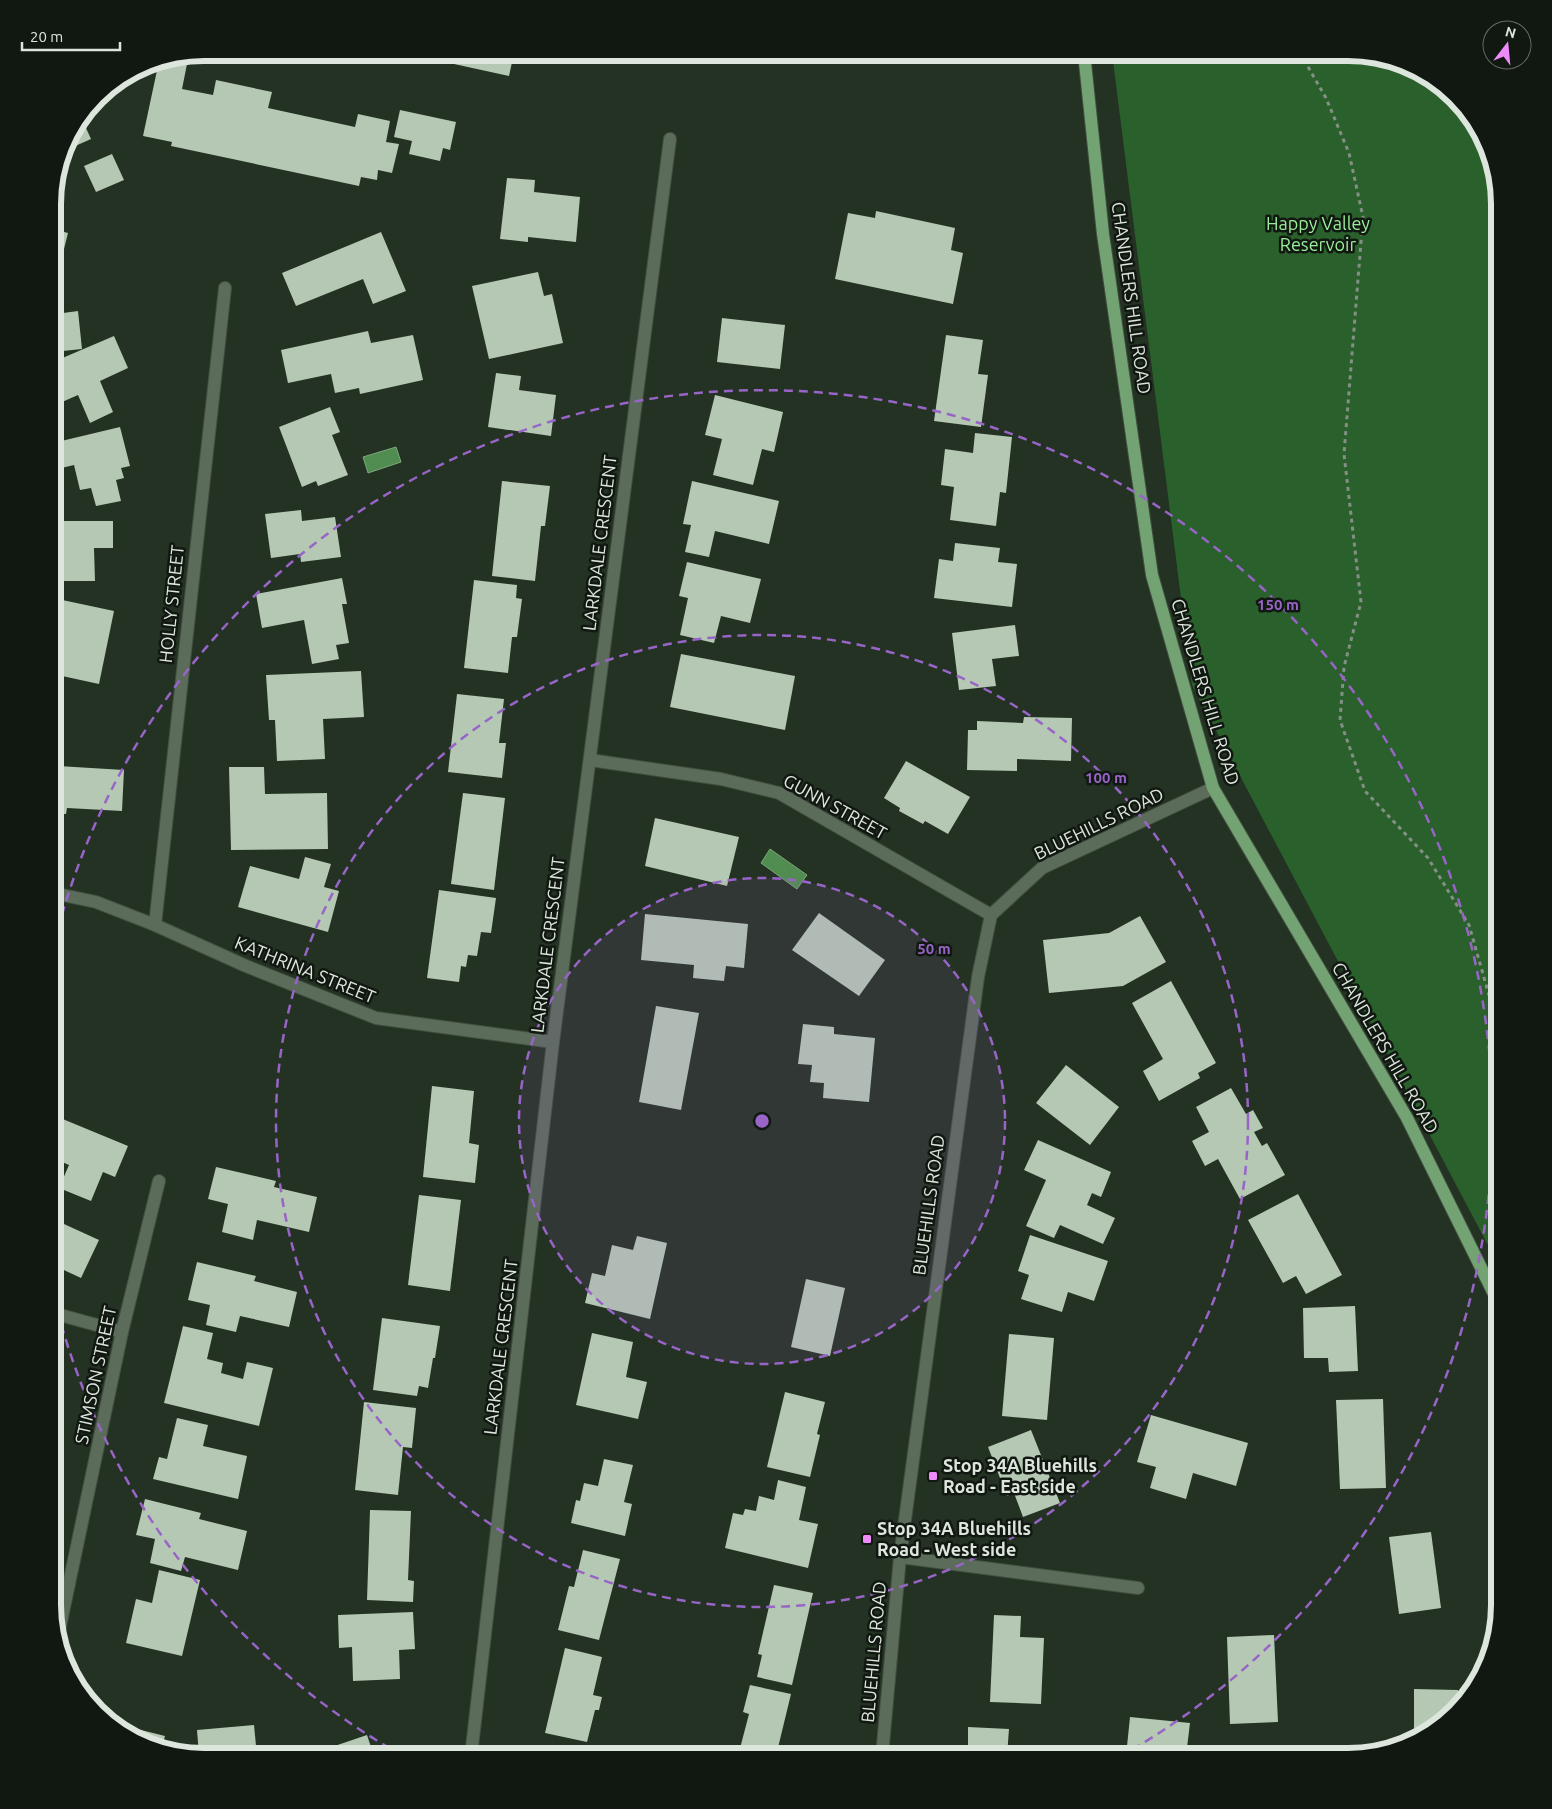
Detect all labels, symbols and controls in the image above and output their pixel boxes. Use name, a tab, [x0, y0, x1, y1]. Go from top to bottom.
scale bar	[22, 20, 120, 52]
north arrow	[1482, 20, 1532, 70]
text: N	[1503, 23, 1518, 42]
text: 20 m	[30, 28, 63, 45]
street label: CHANDLERS HILL ROAD	[1109, 200, 1155, 395]
park label: Happy Valley Reservoir	[1266, 213, 1370, 254]
street label: LARKDALE CRESCENT	[578, 454, 620, 632]
street label: HOLLY STREET	[155, 544, 187, 664]
street label: CHANDLERS HILL ROAD	[1168, 596, 1244, 787]
text: 150 m	[1257, 596, 1299, 613]
text: 100 m	[1085, 769, 1127, 786]
street label: GUNN STREET	[780, 770, 891, 843]
street label: BLUEHILLS ROAD	[1031, 783, 1167, 863]
street label: LARKDALE CRESCENT	[526, 856, 568, 1034]
street label: KATHRINA STREET	[232, 932, 379, 1006]
text: 50 m	[917, 940, 951, 957]
street label: CHANDLERS HILL ROAD	[1329, 959, 1443, 1136]
centre of rings	[753, 1112, 771, 1130]
street label: BLUEHILLS ROAD	[908, 1133, 948, 1276]
street label: LARKDALE CRESCENT	[479, 1258, 521, 1436]
street label: STIMSON STREET	[71, 1304, 119, 1446]
place label: Stop 34A Bluehills Road - East side	[943, 1455, 1097, 1496]
marker: Stop 34A Bluehills Road - East side	[927, 1470, 939, 1482]
place label: Stop 34A Bluehills Road - West side	[877, 1518, 1031, 1559]
marker: Stop 34A Bluehills Road - West side	[861, 1533, 873, 1545]
street label: BLUEHILLS ROAD	[857, 1581, 889, 1723]

